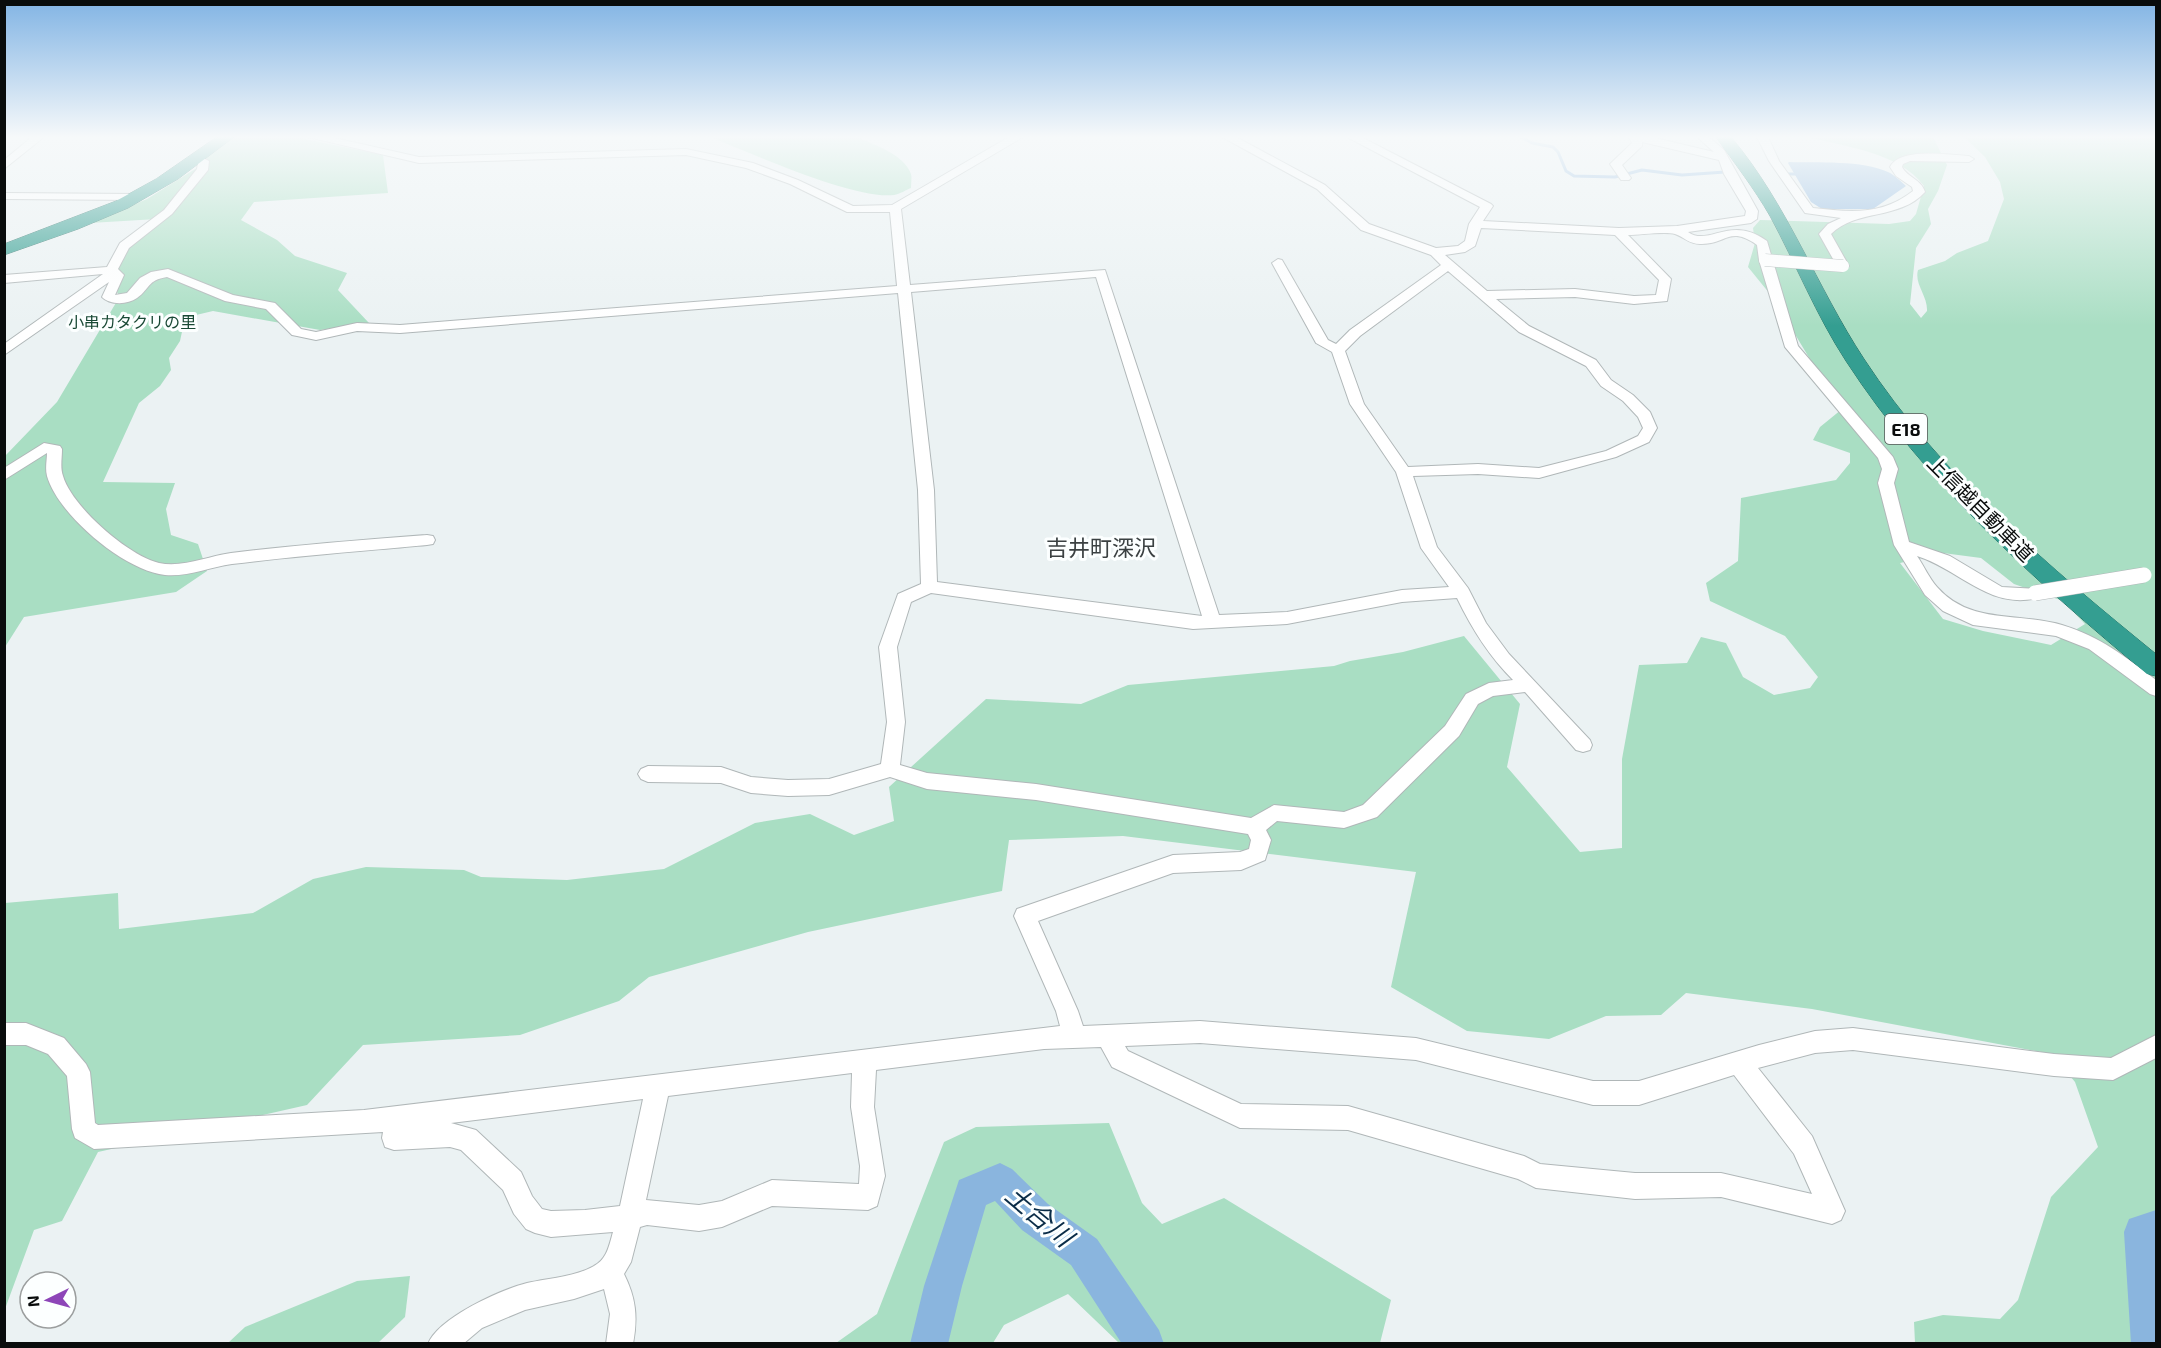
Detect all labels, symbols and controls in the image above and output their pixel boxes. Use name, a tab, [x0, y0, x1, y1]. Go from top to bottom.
park label: 小串カタクリの里	[68, 312, 196, 331]
road number: E18	[1885, 414, 1927, 444]
street label: 上信越自動車道	[1923, 450, 2039, 566]
district label: 吉井町深沢	[1046, 534, 1156, 560]
water label: 土合川	[1000, 1178, 1082, 1254]
north arrow	[18, 1270, 78, 1330]
text: N	[23, 1295, 43, 1308]

